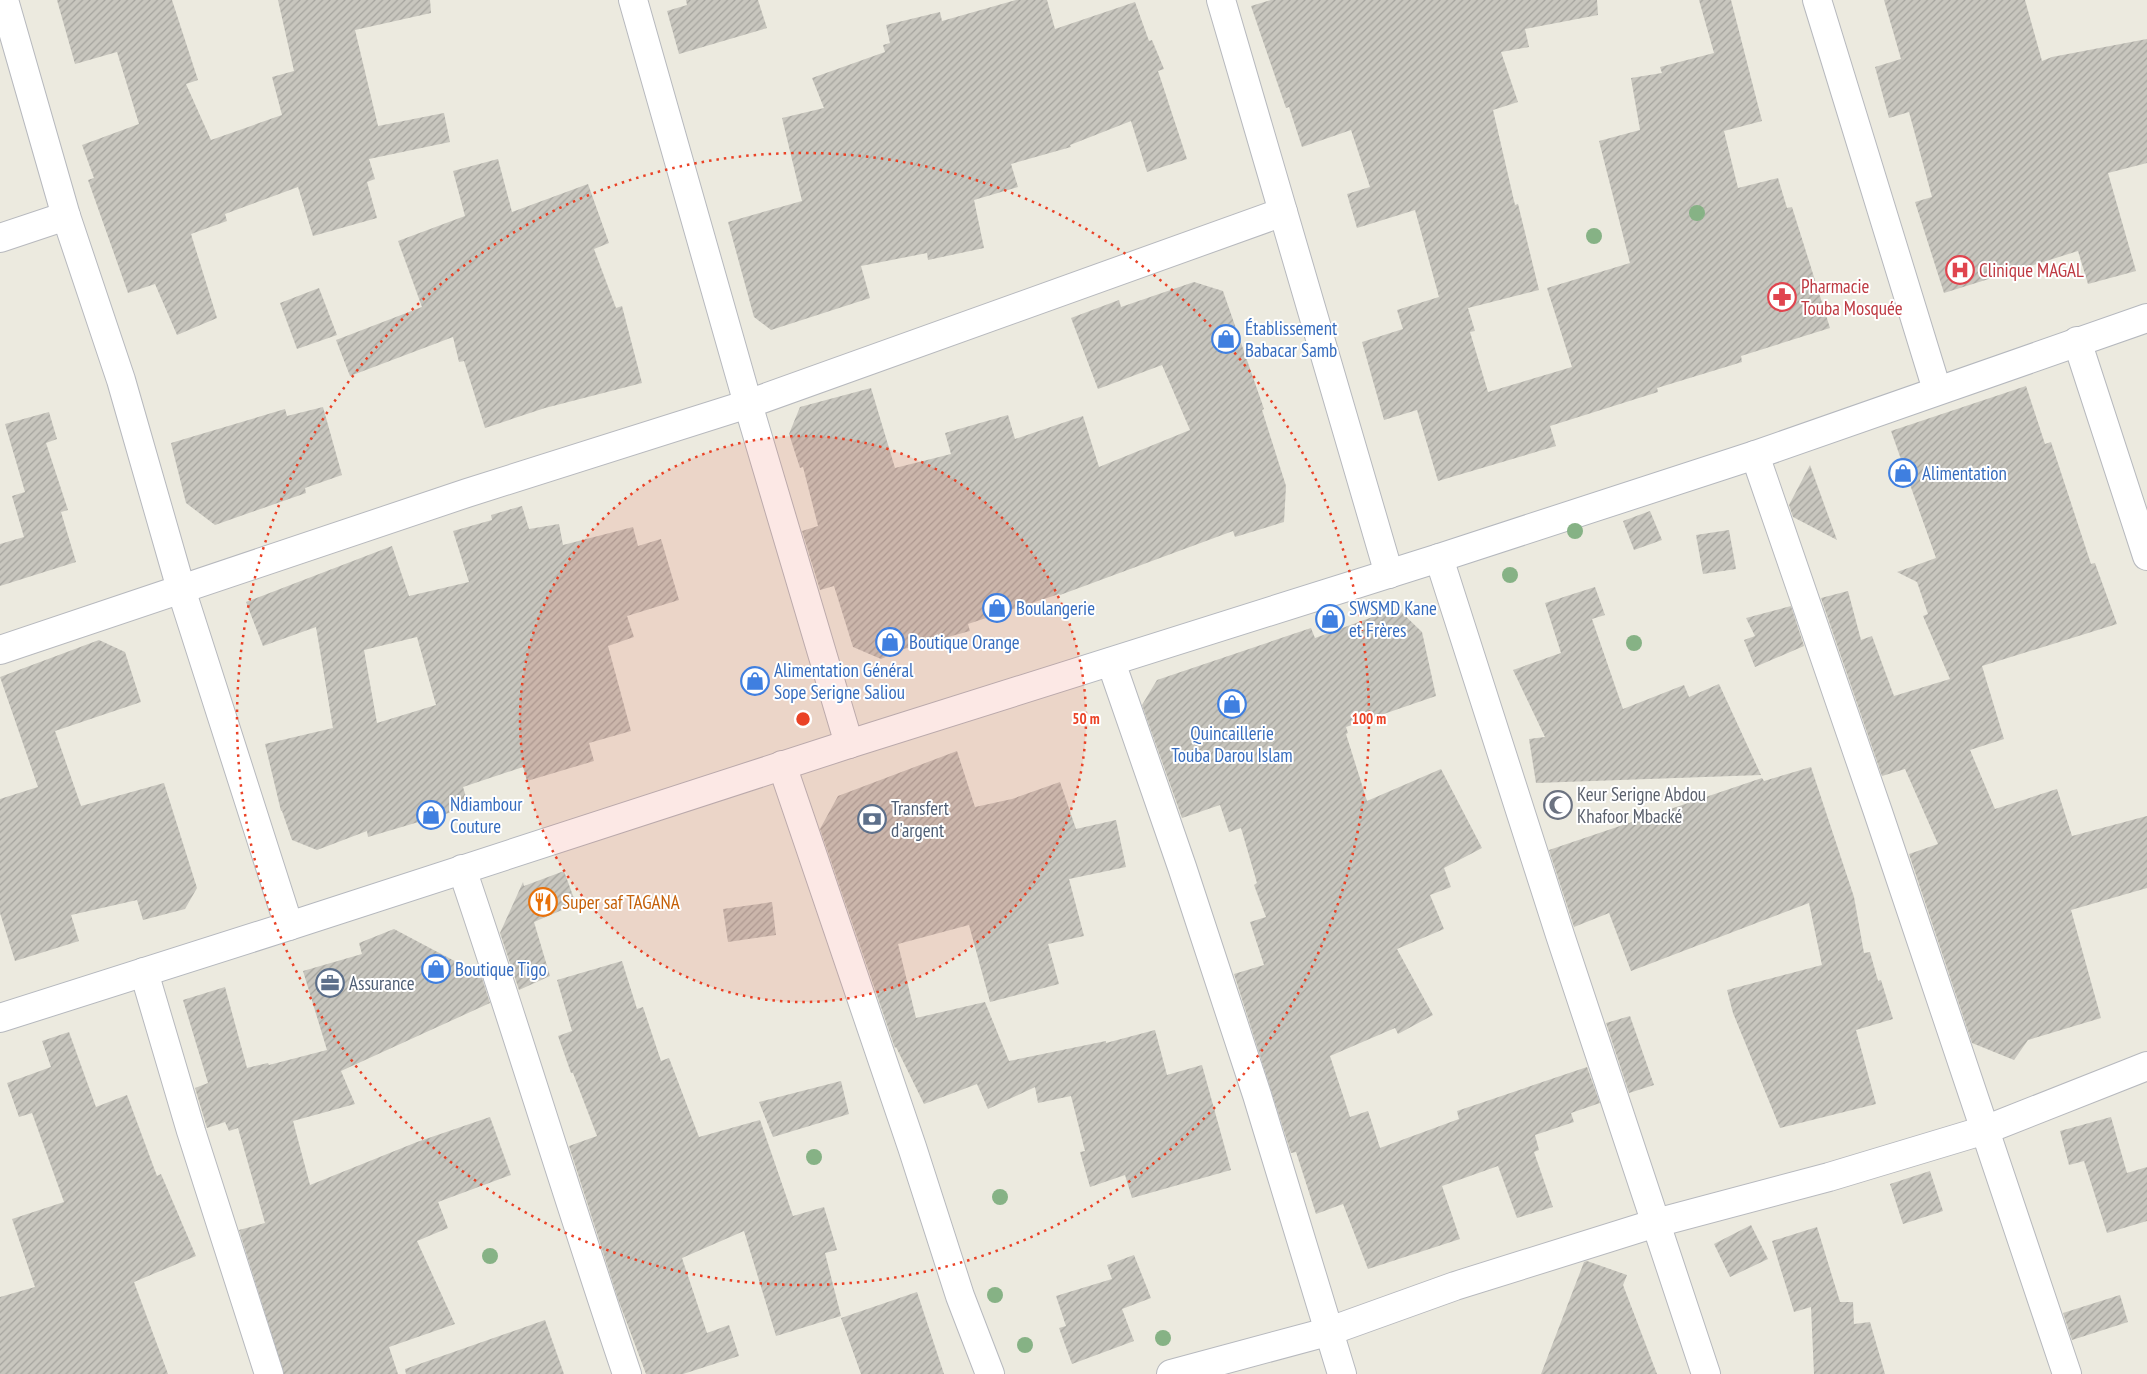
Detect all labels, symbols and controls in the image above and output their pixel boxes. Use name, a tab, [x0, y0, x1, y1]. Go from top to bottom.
hospital icon: Clinique MAGAL	[1945, 255, 1975, 285]
place label: Clinique MAGAL	[1979, 258, 2084, 282]
place label: Pharmacie Touba Mosquée	[1801, 274, 1903, 320]
pharmacy icon: Pharmacie Touba Mosquée	[1767, 282, 1797, 312]
place label: Établissement Babacar Samb	[1245, 316, 1338, 362]
shop icon: Établissement Babacar Samb	[1211, 324, 1241, 354]
shop icon: Alimentation	[1888, 458, 1918, 488]
place label: Alimentation	[1922, 461, 2007, 485]
shop icon: Boulangerie	[982, 593, 1012, 623]
place label: Boulangerie	[1016, 596, 1095, 620]
place label: SWSMD Kane et Frères	[1349, 596, 1437, 642]
shop icon: SWSMD Kane et Frères	[1315, 604, 1345, 634]
shop icon: Boutique Orange	[875, 627, 905, 657]
place label: Boutique Orange	[909, 630, 1020, 654]
place label: Alimentation Général Sope Serigne Saliou	[774, 658, 914, 704]
shop icon: Alimentation Général Sope Serigne Saliou	[740, 666, 770, 696]
shop icon: Quincaillerie Touba Darou Islam	[1217, 689, 1247, 719]
text: 50 m	[1072, 709, 1100, 728]
text: 100 m	[1352, 709, 1386, 728]
centre of rings	[794, 710, 812, 728]
place label: Quincaillerie Touba Darou Islam	[1171, 721, 1293, 767]
place label: Keur Serigne Abdou Khafoor Mbacké	[1577, 782, 1706, 828]
mosque icon: Keur Serigne Abdou Khafoor Mbacké	[1543, 790, 1573, 820]
place label: Ndiambour Couture	[450, 792, 523, 838]
place label: Transfert d'argent	[891, 796, 950, 842]
shop icon: Ndiambour Couture	[416, 800, 446, 830]
bank icon: Transfert d'argent	[857, 804, 887, 834]
restaurant icon: Super saf TAGANA	[528, 887, 558, 917]
place label: Super saf TAGANA	[562, 890, 680, 914]
shop icon: Boutique Tigo	[421, 954, 451, 984]
place label: Boutique Tigo	[455, 957, 547, 981]
office icon: Assurance	[315, 968, 345, 998]
place label: Assurance	[349, 971, 415, 995]

